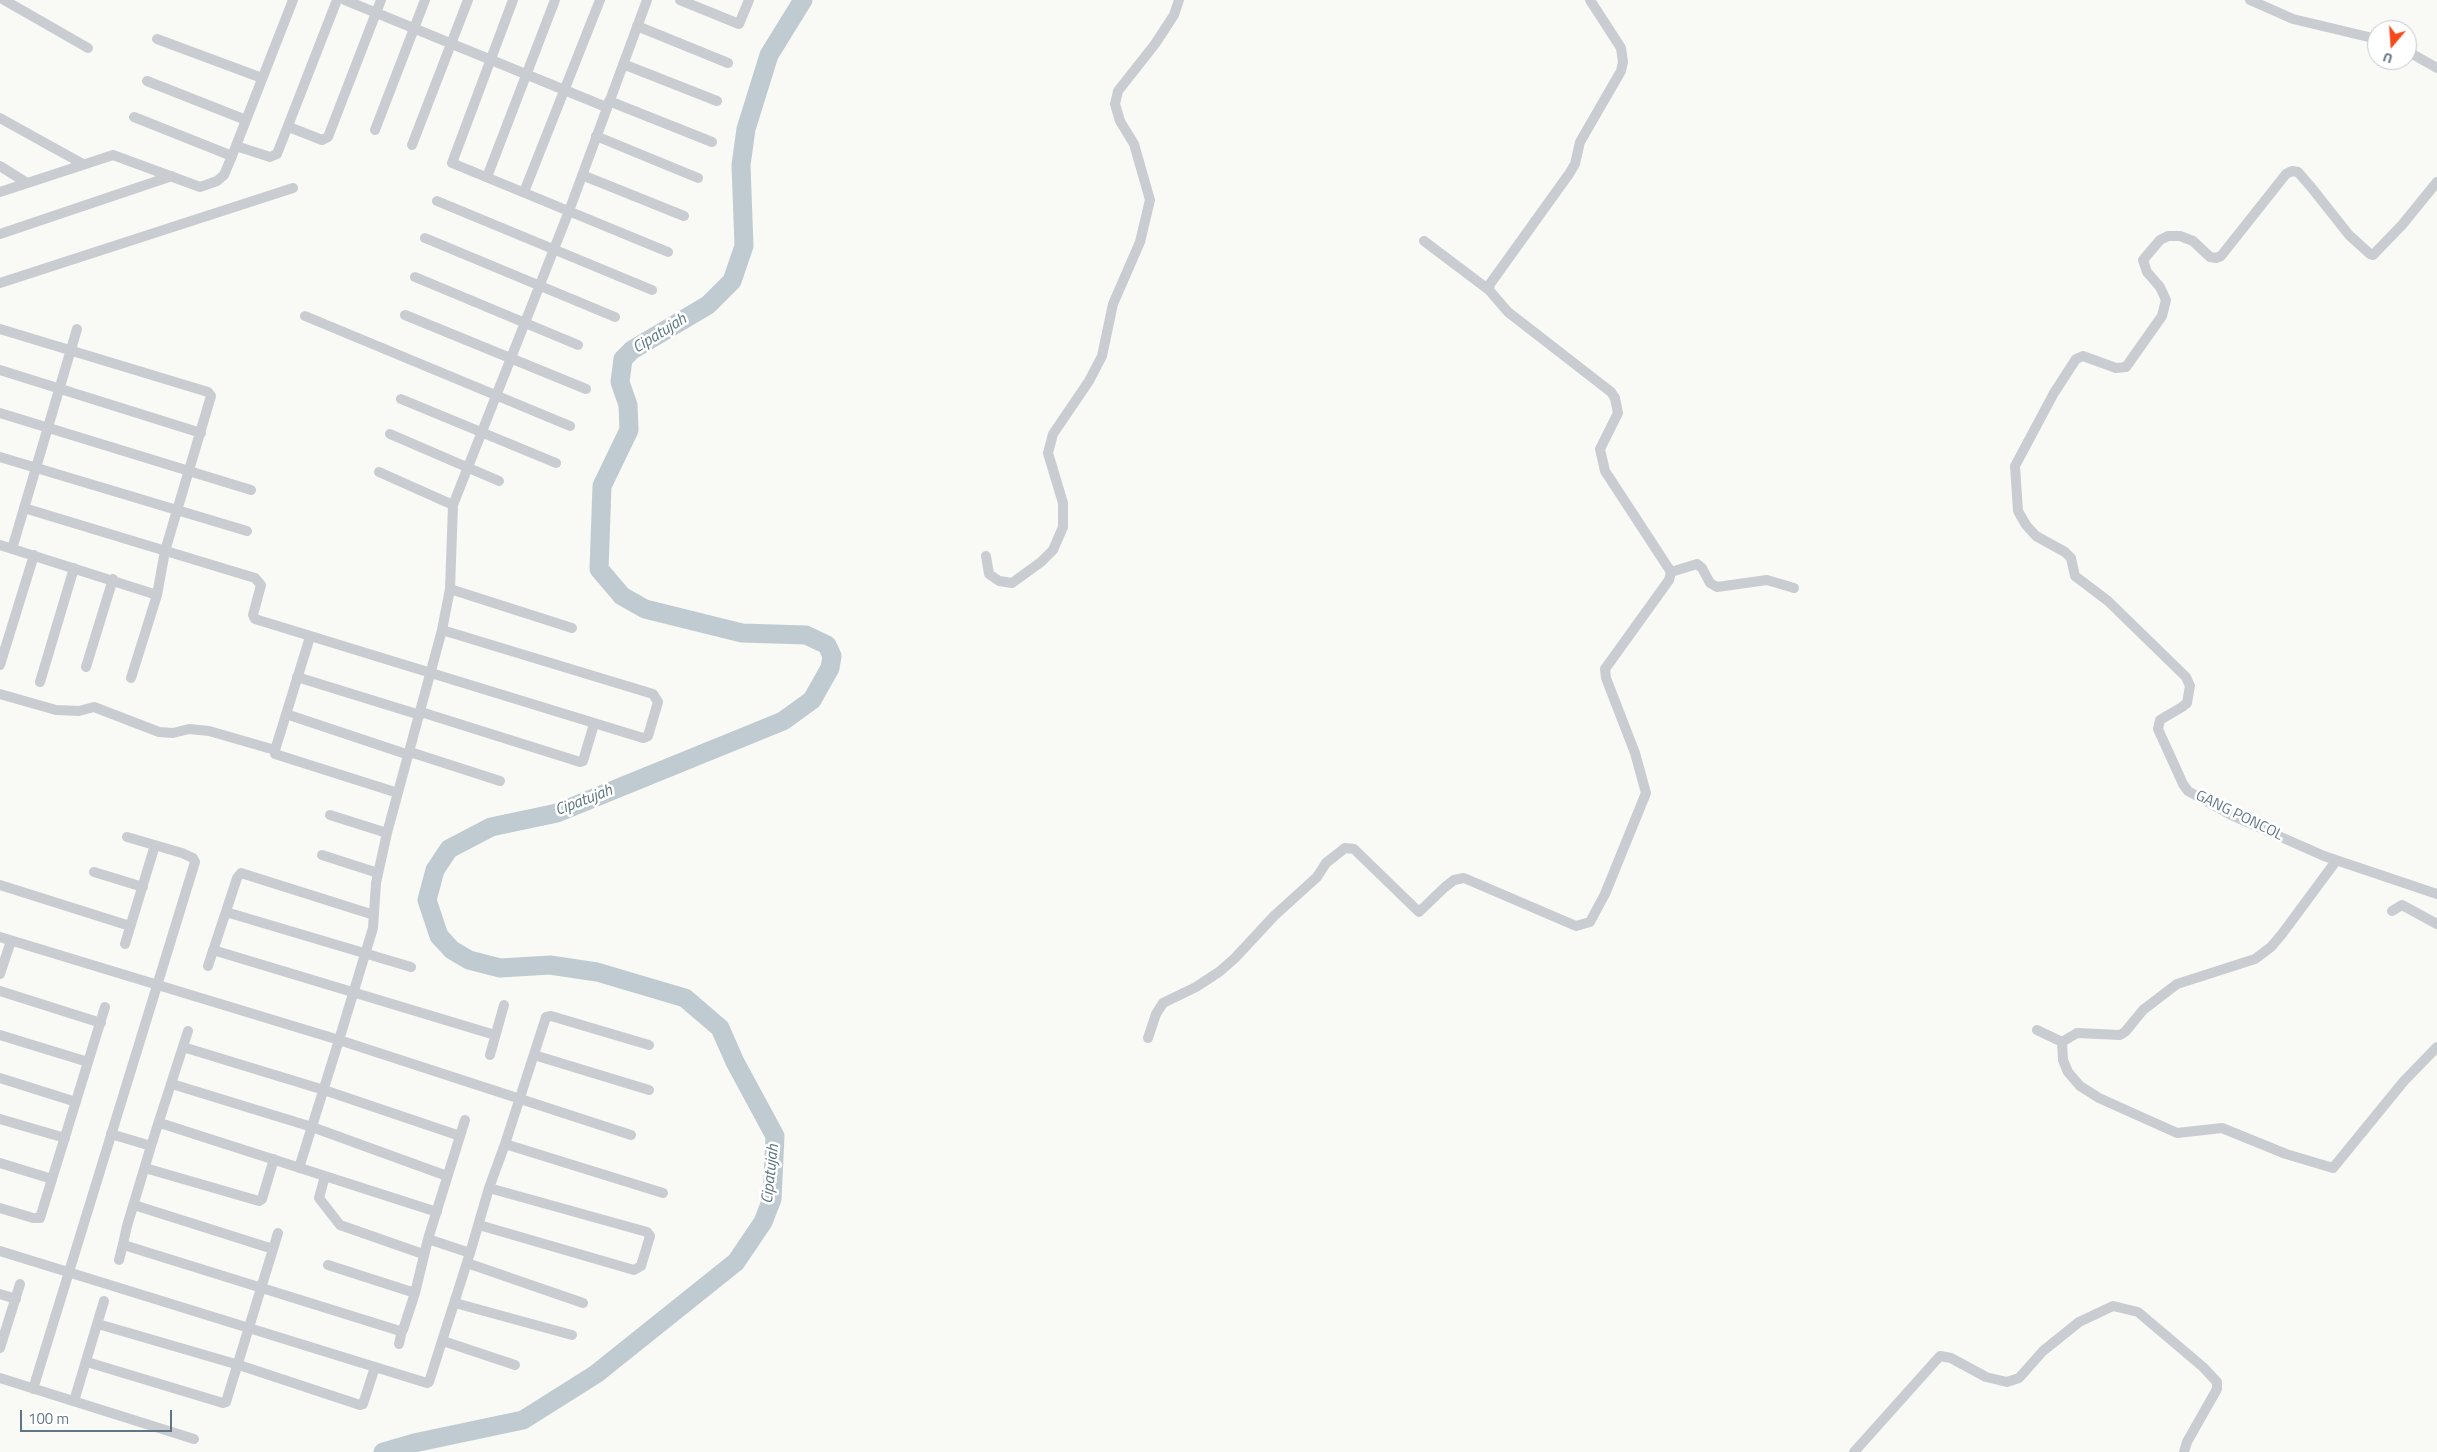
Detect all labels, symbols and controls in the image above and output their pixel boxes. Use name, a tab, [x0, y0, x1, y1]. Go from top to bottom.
north arrow	[2367, 20, 2417, 70]
text: U	[2380, 47, 2395, 70]
water label: Cipatujah	[630, 310, 690, 358]
water label: Cipatujah	[553, 781, 615, 821]
street label: GANG PONCOL	[2192, 787, 2286, 845]
water label: Cipatujah	[758, 1143, 784, 1205]
scale bar	[22, 1400, 175, 1432]
text: 100 m	[28, 1407, 69, 1430]

